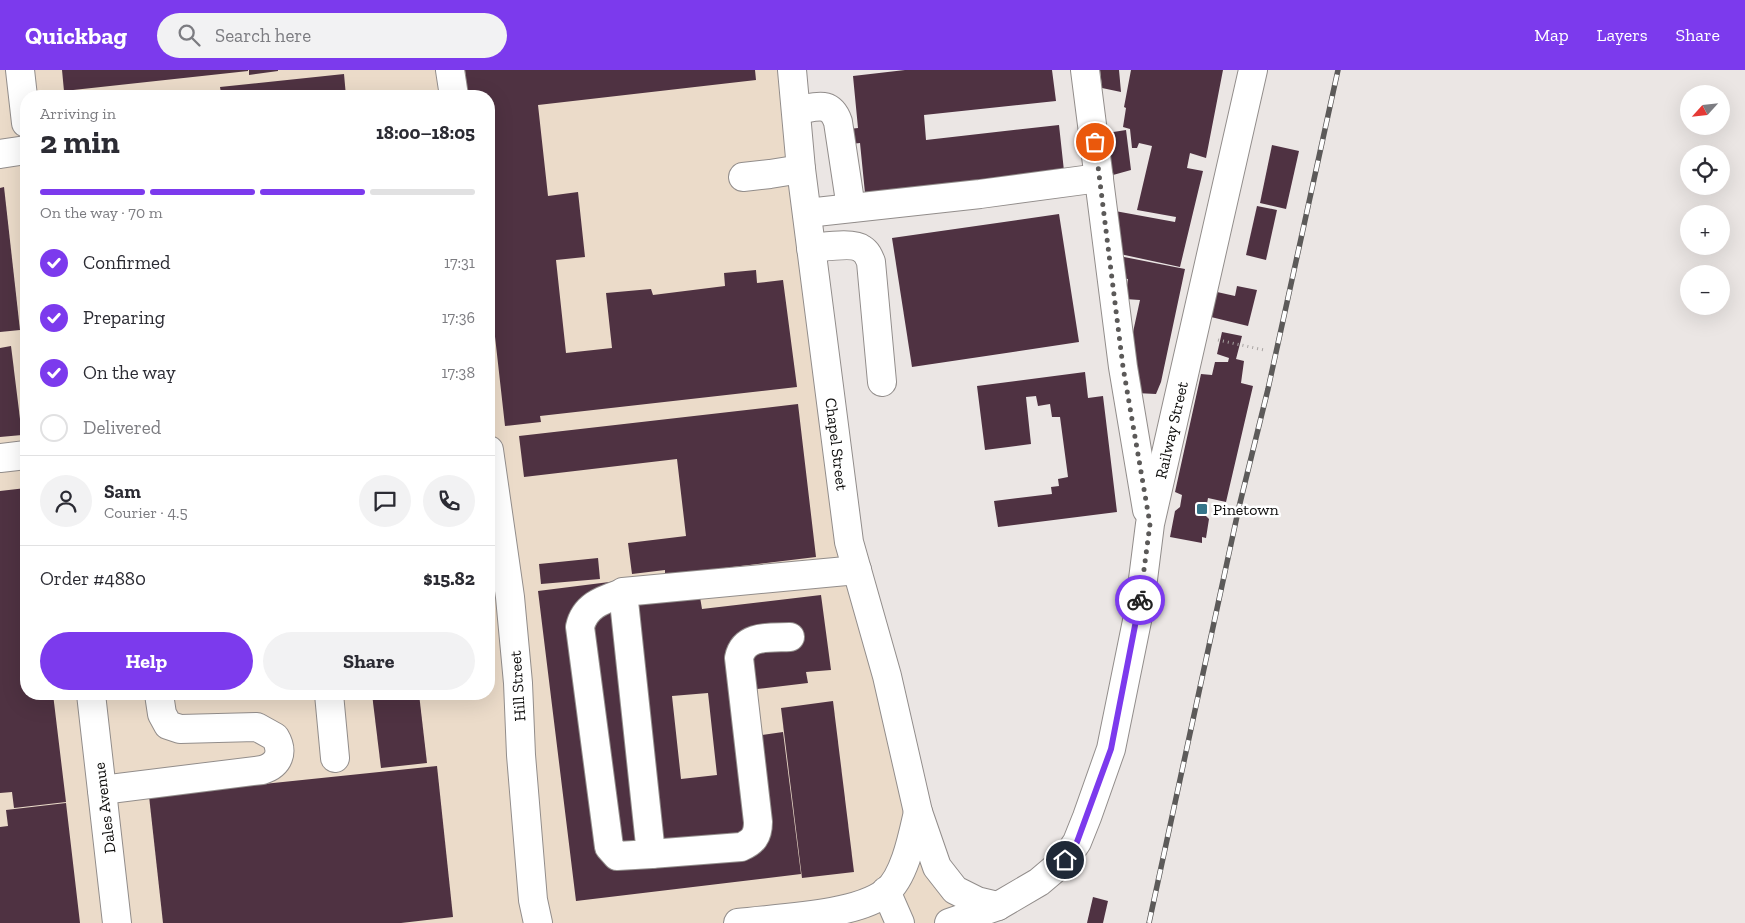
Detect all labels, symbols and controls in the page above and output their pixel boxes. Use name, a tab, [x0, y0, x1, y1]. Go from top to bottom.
search box	[157, 13, 507, 58]
text: Quickbag	[25, 21, 127, 50]
icon: search	[175, 21, 203, 49]
text: Search here	[215, 24, 311, 47]
text: Map	[1534, 24, 1569, 46]
text: Layers	[1597, 24, 1648, 46]
text: Share	[1676, 24, 1720, 46]
north arrow	[1680, 85, 1730, 135]
map controls	[1680, 85, 1730, 315]
text: Arriving in	[40, 104, 116, 123]
text: 18:00–18:05	[376, 121, 475, 144]
pin	[1074, 121, 1116, 163]
text: 2 min	[40, 123, 120, 161]
icon: bag	[1081, 128, 1109, 156]
button: locate	[1680, 145, 1730, 195]
text: On the way · 70 m	[40, 203, 163, 222]
button: +	[1680, 205, 1730, 255]
icon: check	[40, 249, 68, 277]
text: Confirmed	[83, 251, 170, 274]
text: 17:31	[444, 253, 475, 272]
button: −	[1680, 265, 1730, 315]
icon: check	[40, 304, 68, 332]
text: Preparing	[83, 306, 165, 329]
text: 17:36	[442, 308, 475, 327]
icon: check	[40, 359, 68, 387]
text: On the way	[83, 361, 176, 384]
text: 17:38	[442, 363, 475, 382]
street label: Railway Street	[1151, 379, 1192, 481]
street label: Chapel Street	[821, 397, 852, 492]
text: Delivered	[83, 416, 161, 439]
button: person	[40, 475, 92, 527]
button: chat	[359, 475, 411, 527]
button: phone	[423, 475, 475, 527]
text: Sam	[104, 480, 141, 503]
place label: Pinetown	[1213, 500, 1280, 519]
marker: Pinetown	[1195, 502, 1209, 516]
text: Courier · 4.5	[104, 503, 188, 522]
text: Order #4880	[40, 567, 146, 590]
text: $15.82	[423, 567, 475, 590]
courier	[1115, 575, 1165, 625]
icon: bike	[1126, 586, 1154, 614]
button: Help	[40, 632, 253, 690]
button: Share	[263, 632, 475, 690]
street label: Hill Street	[506, 650, 529, 722]
street label: Dales Avenue	[89, 761, 120, 855]
pin	[1044, 839, 1086, 881]
icon: home	[1051, 846, 1079, 874]

